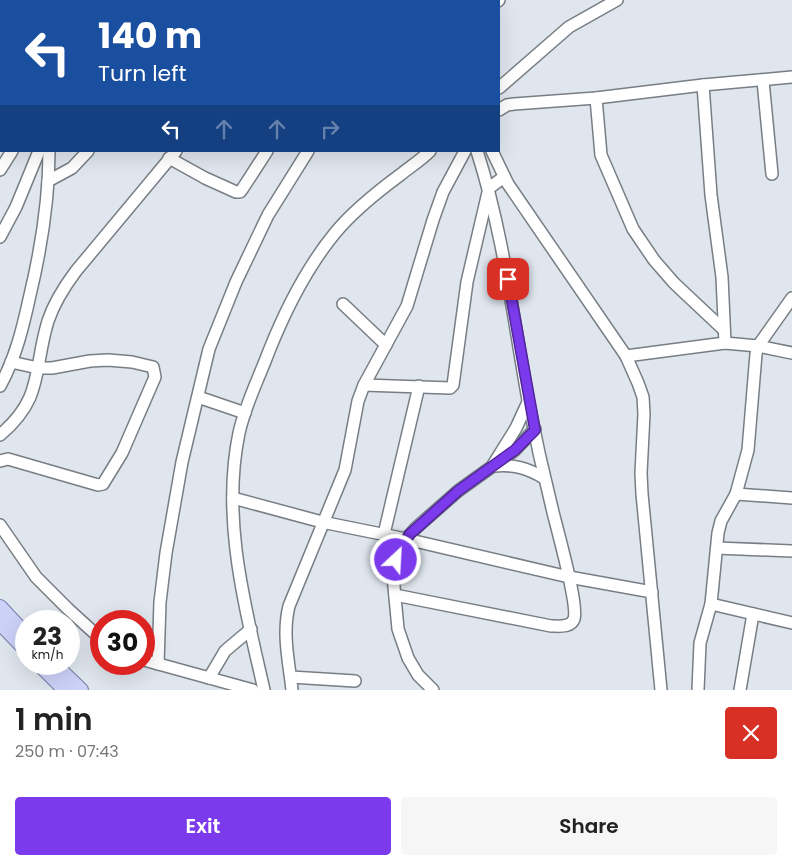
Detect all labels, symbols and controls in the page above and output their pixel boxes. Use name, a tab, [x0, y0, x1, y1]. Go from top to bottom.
text: 140 m	[98, 11, 202, 60]
icon: left	[15, 20, 80, 85]
text: Turn left	[98, 58, 186, 89]
icon: left	[157, 115, 185, 143]
icon: ahead	[210, 115, 238, 143]
icon: ahead	[263, 115, 291, 143]
icon: right	[316, 115, 344, 143]
pin	[487, 258, 529, 300]
icon: arrive	[494, 265, 522, 293]
position arrow	[369, 533, 421, 585]
speed limit sign: 30	[90, 610, 155, 675]
text: 23	[33, 619, 62, 654]
text: km/h	[32, 646, 63, 663]
text: 1 min	[15, 698, 93, 741]
button: close	[725, 707, 777, 759]
text: 250 m · 07:43	[15, 740, 119, 763]
button: Exit	[15, 797, 391, 855]
button: Share	[401, 797, 777, 855]

